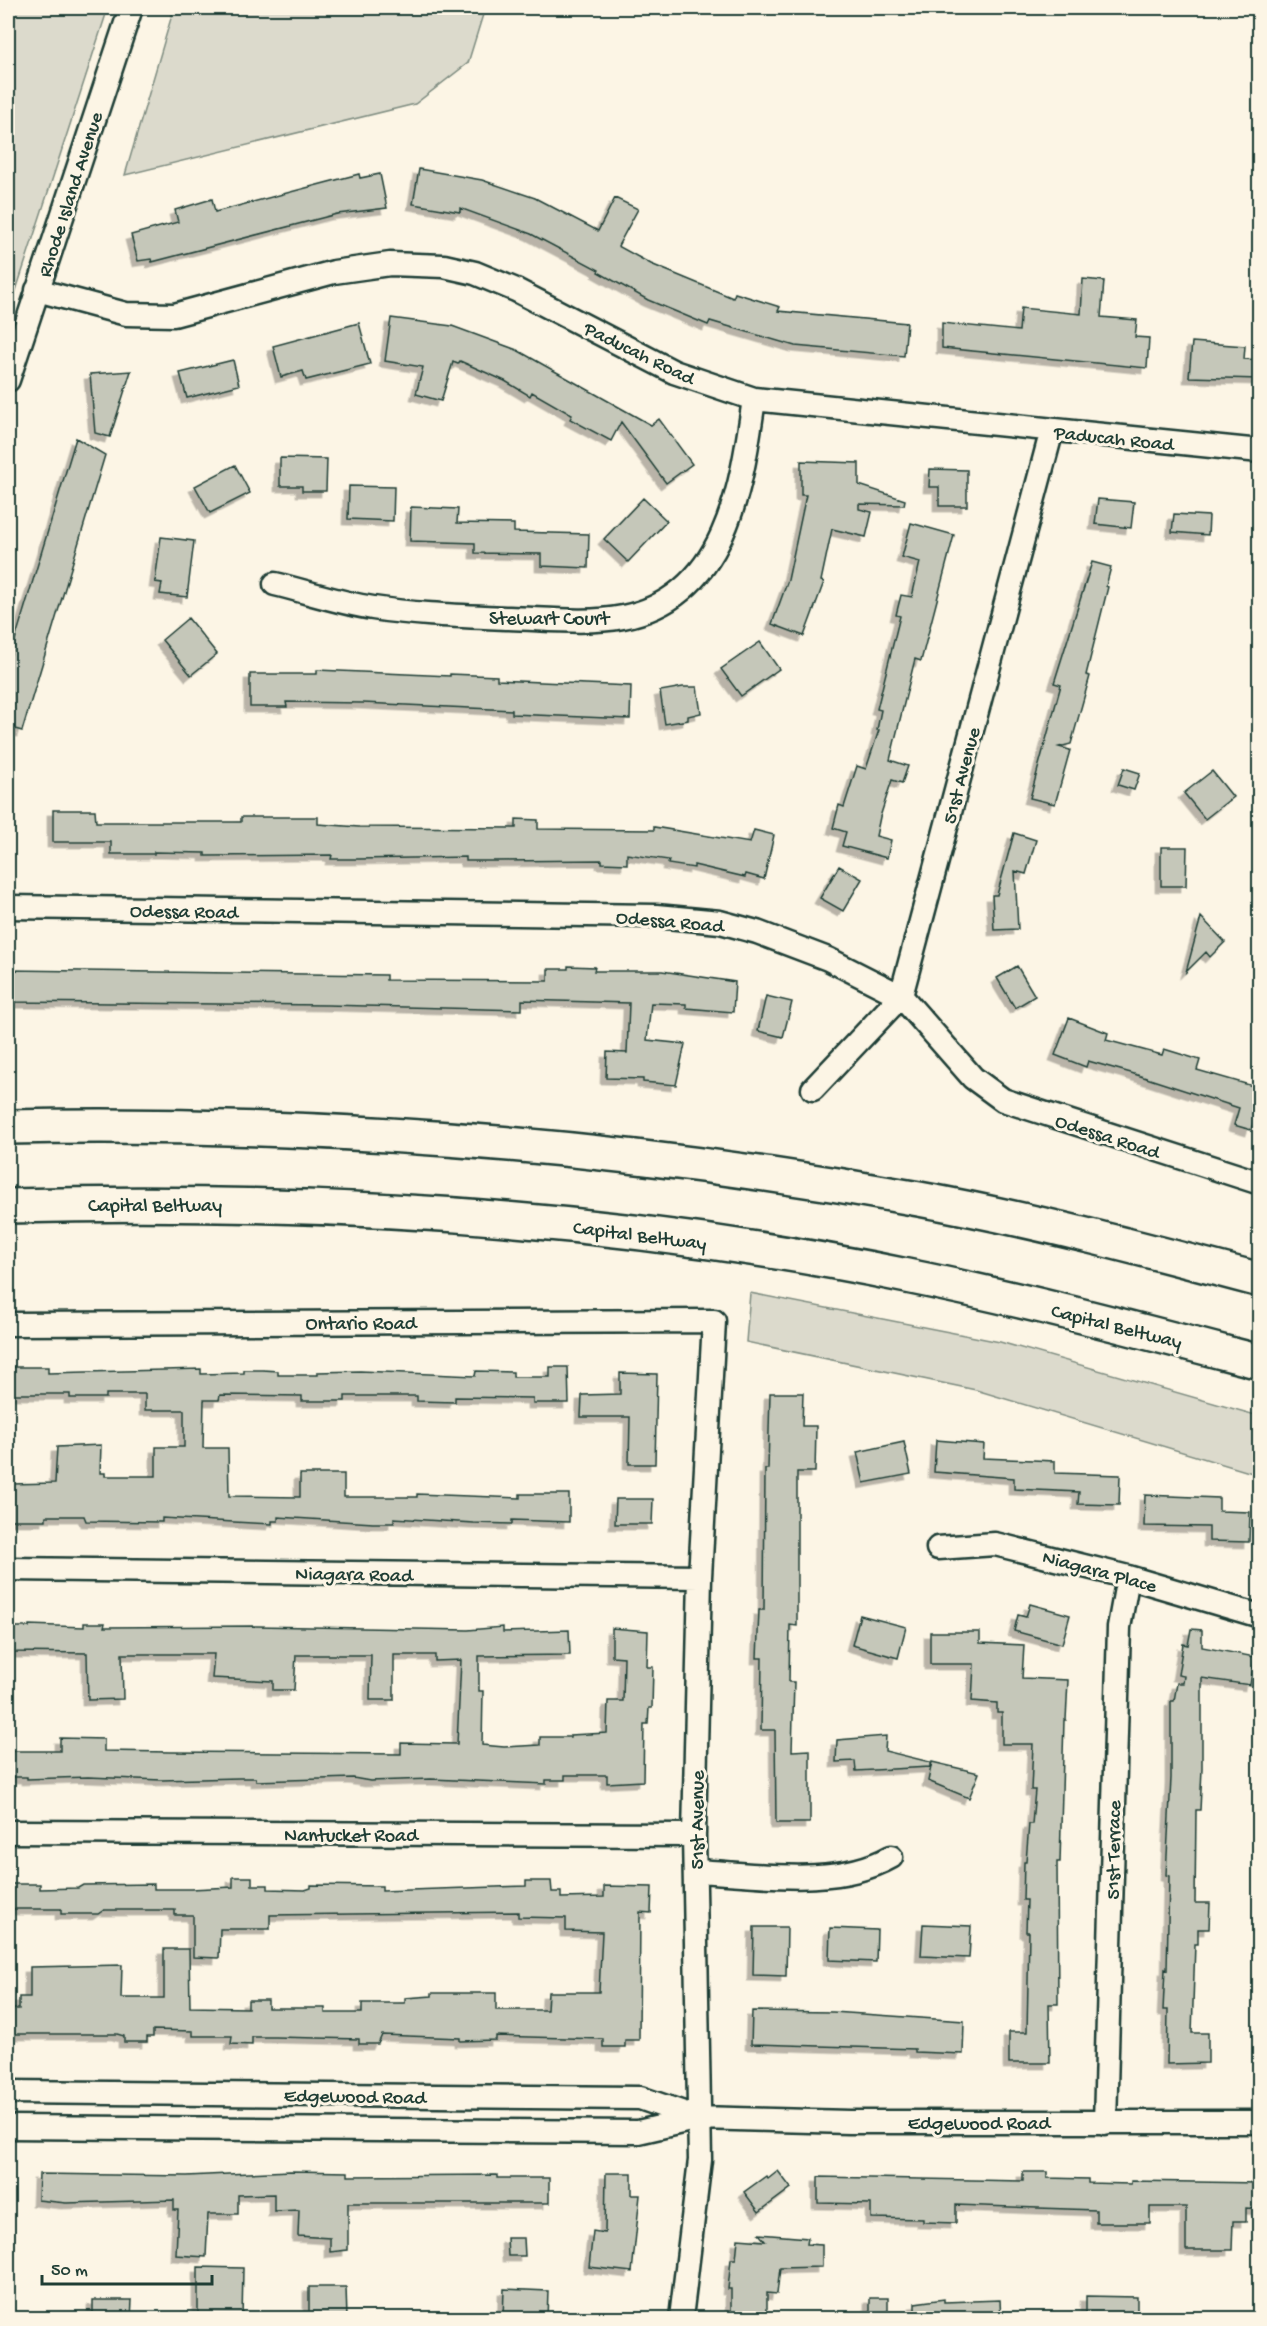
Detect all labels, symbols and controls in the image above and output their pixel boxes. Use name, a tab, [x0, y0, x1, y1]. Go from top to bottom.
street label: Rhode Island Avenue	[35, 109, 110, 281]
street label: Paducah Road	[578, 318, 700, 393]
street label: Paducah Road	[1052, 423, 1177, 458]
street label: Stewart Court	[489, 609, 611, 632]
street label: 51st Avenue	[939, 724, 987, 827]
street label: Odessa Road	[130, 901, 241, 926]
street label: Odessa Road	[615, 907, 727, 940]
street label: Odessa Road	[1052, 1111, 1164, 1167]
street label: Capital Beltway	[88, 1196, 222, 1219]
street label: Capital Beltway	[572, 1218, 708, 1257]
street label: Capital Beltway	[1048, 1301, 1184, 1356]
street label: Ontario Road	[305, 1314, 419, 1337]
street label: Niagara Place	[1039, 1547, 1159, 1600]
street label: Niagara Road	[295, 1564, 415, 1589]
street label: 51st Avenue	[688, 1770, 711, 1870]
street label: 51st Terrace	[1103, 1800, 1128, 1900]
street label: Nantucket Road	[284, 1826, 420, 1849]
street label: Edgewood Road	[284, 2086, 429, 2111]
street label: Edgewood Road	[908, 2114, 1052, 2137]
scale bar	[42, 2248, 212, 2286]
text: 50 m	[51, 2261, 88, 2282]

